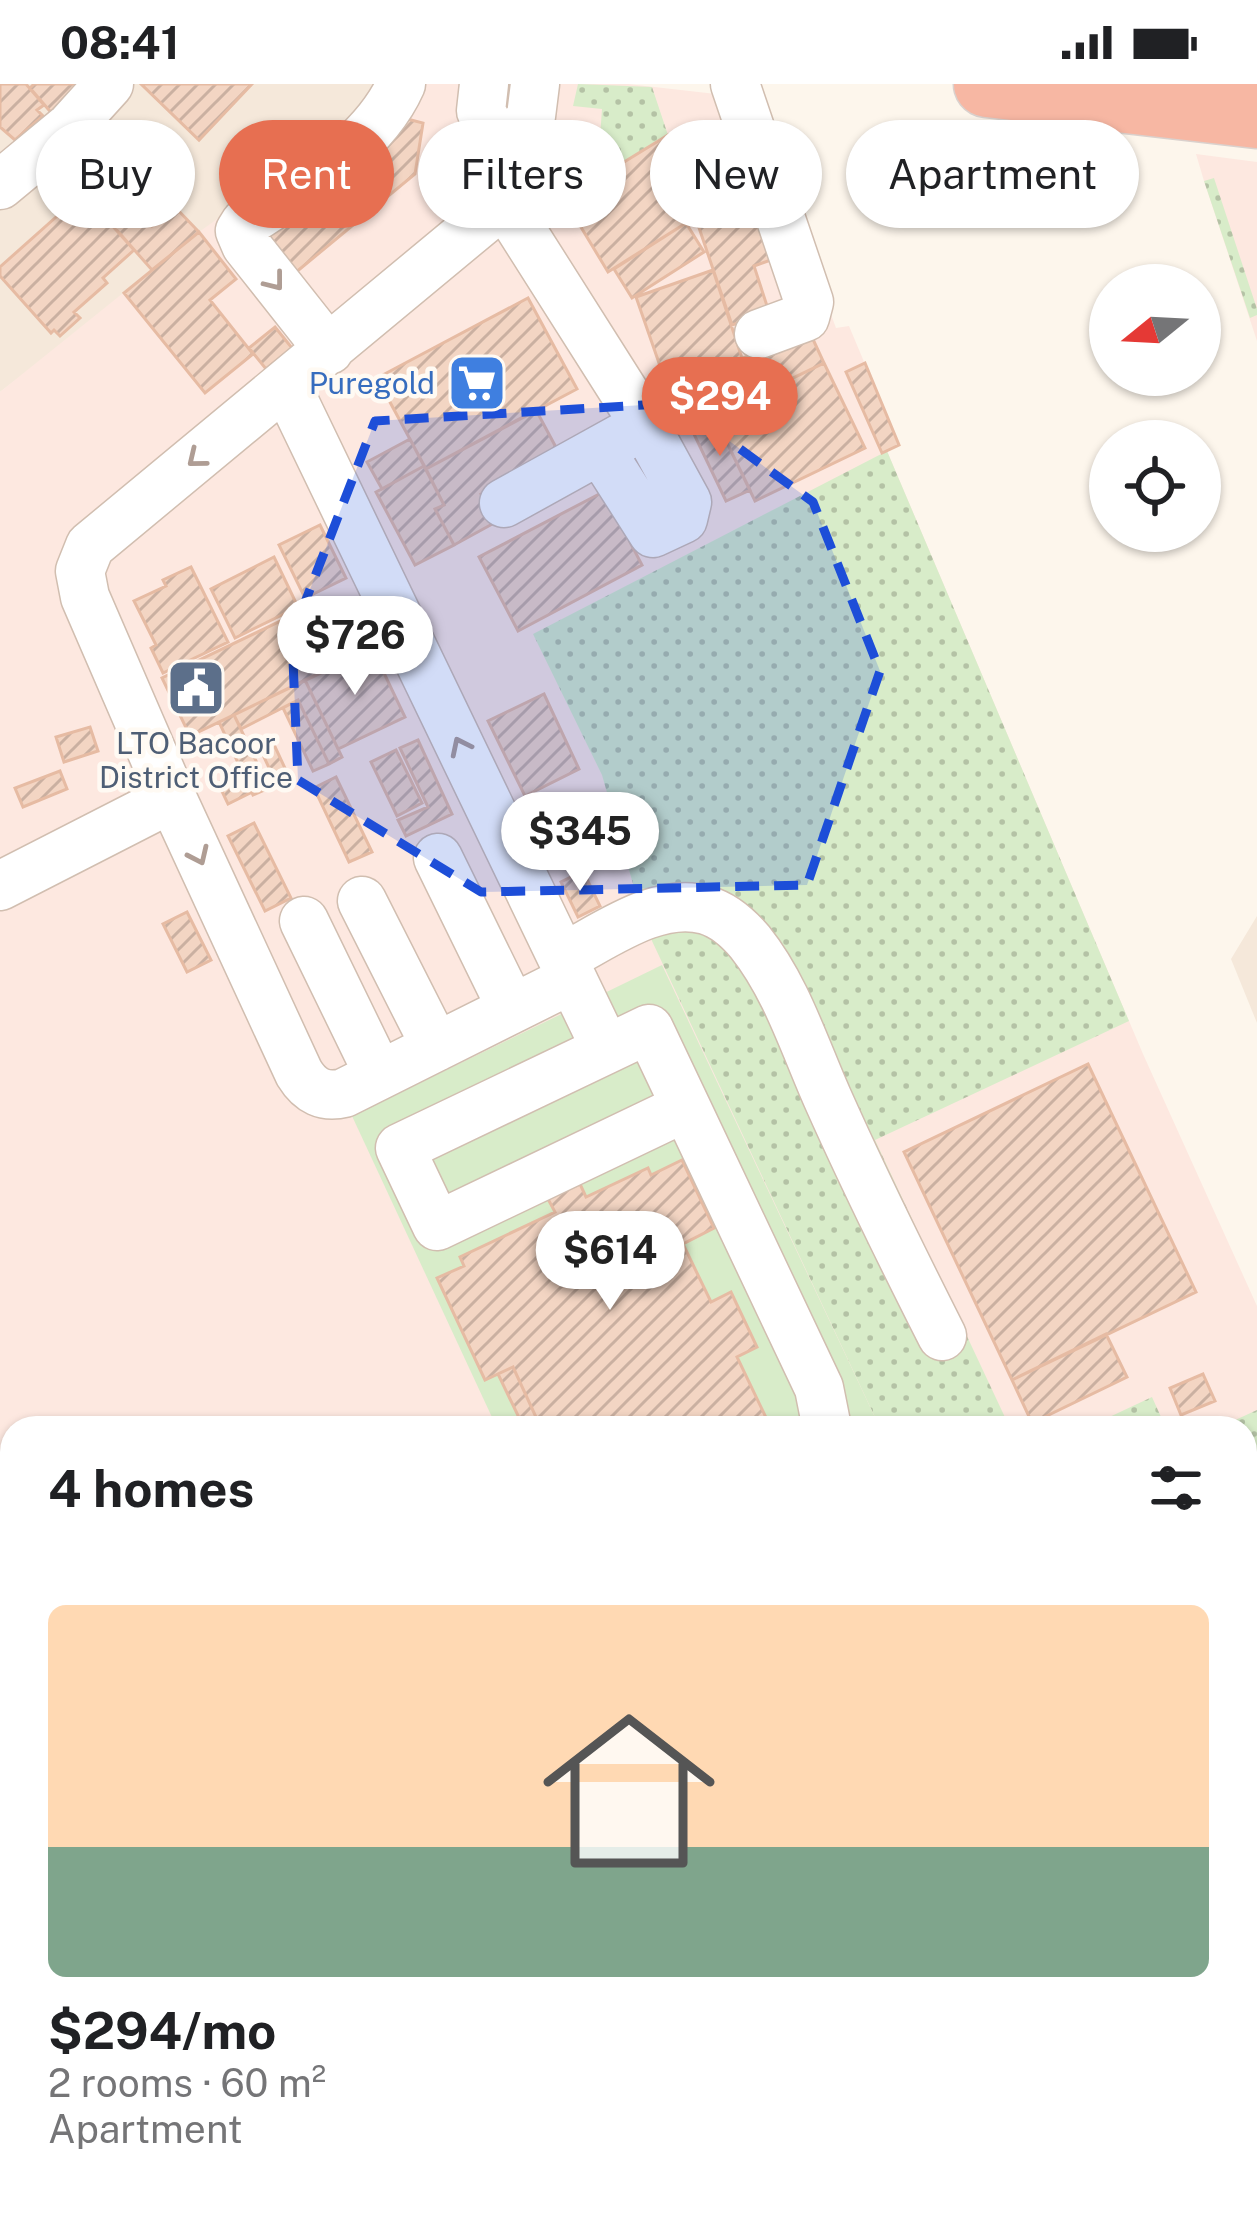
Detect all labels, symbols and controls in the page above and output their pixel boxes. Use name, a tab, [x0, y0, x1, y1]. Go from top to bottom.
text: 08:41	[60, 16, 180, 69]
chip: Buy	[36, 120, 195, 228]
chip: Rent	[219, 120, 394, 228]
chip: Filters	[418, 120, 626, 228]
chip: New	[650, 120, 822, 228]
chip: Apartment	[846, 120, 1139, 228]
north arrow	[1089, 264, 1221, 396]
map controls	[1089, 264, 1221, 552]
one-way arrow	[261, 269, 282, 291]
supermarket icon: Puregold	[446, 352, 508, 414]
pin: $294	[649, 357, 791, 459]
place label: Puregold	[309, 365, 435, 401]
text: $294	[669, 373, 771, 419]
button: locate	[1089, 420, 1221, 552]
one-way arrow	[188, 445, 210, 466]
pin: $726	[284, 596, 426, 698]
text: $726	[304, 612, 406, 658]
public building icon: LTO Bacoor District Office	[165, 657, 227, 719]
place label: LTO Bacoor District Office	[99, 725, 293, 795]
one-way arrow	[451, 737, 474, 758]
pin: $345	[509, 792, 651, 894]
text: $345	[528, 808, 632, 854]
one-way arrow	[185, 844, 208, 865]
pin: $614	[539, 1211, 681, 1313]
text: $614	[563, 1227, 657, 1273]
icon: filters	[1143, 1455, 1209, 1521]
text: 4 homes	[48, 1459, 254, 1518]
icon: home	[521, 1683, 737, 1899]
text: $294/mo	[48, 2001, 276, 2060]
text: 2 rooms · 60 m²	[48, 2060, 326, 2106]
text: Apartment	[48, 2106, 243, 2152]

